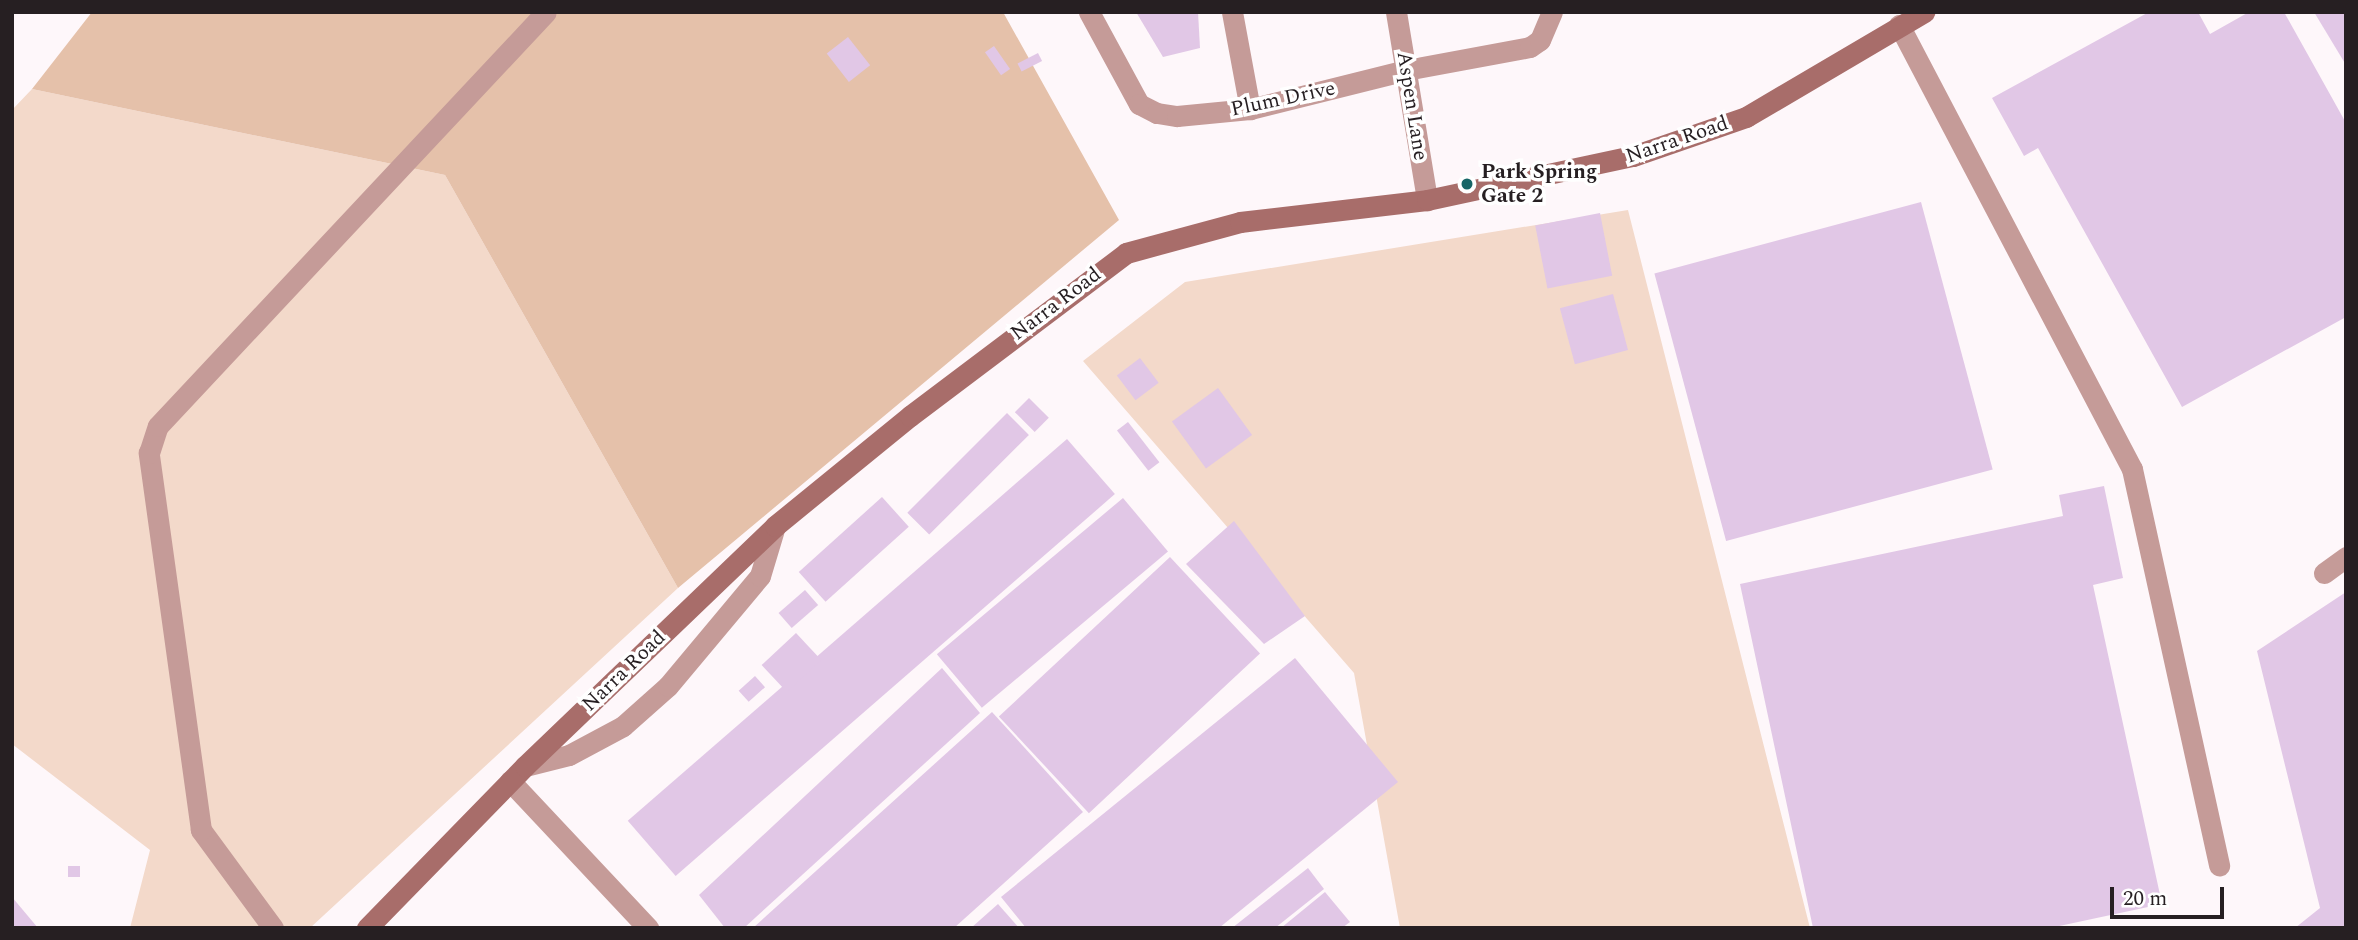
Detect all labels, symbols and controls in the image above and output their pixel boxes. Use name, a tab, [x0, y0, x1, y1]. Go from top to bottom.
street label: Aspen Lane	[1391, 50, 1433, 162]
street label: Plum Drive	[1228, 76, 1338, 122]
street label: Narra Road	[1623, 111, 1731, 169]
place label: Park Spring Gate 2	[1481, 159, 1597, 209]
marker: Park Spring Gate 2	[1459, 176, 1475, 192]
street label: Narra Road	[1006, 262, 1106, 346]
street label: Narra Road	[577, 625, 671, 717]
scale bar	[2113, 874, 2227, 918]
text: 20 m	[2123, 883, 2167, 915]

